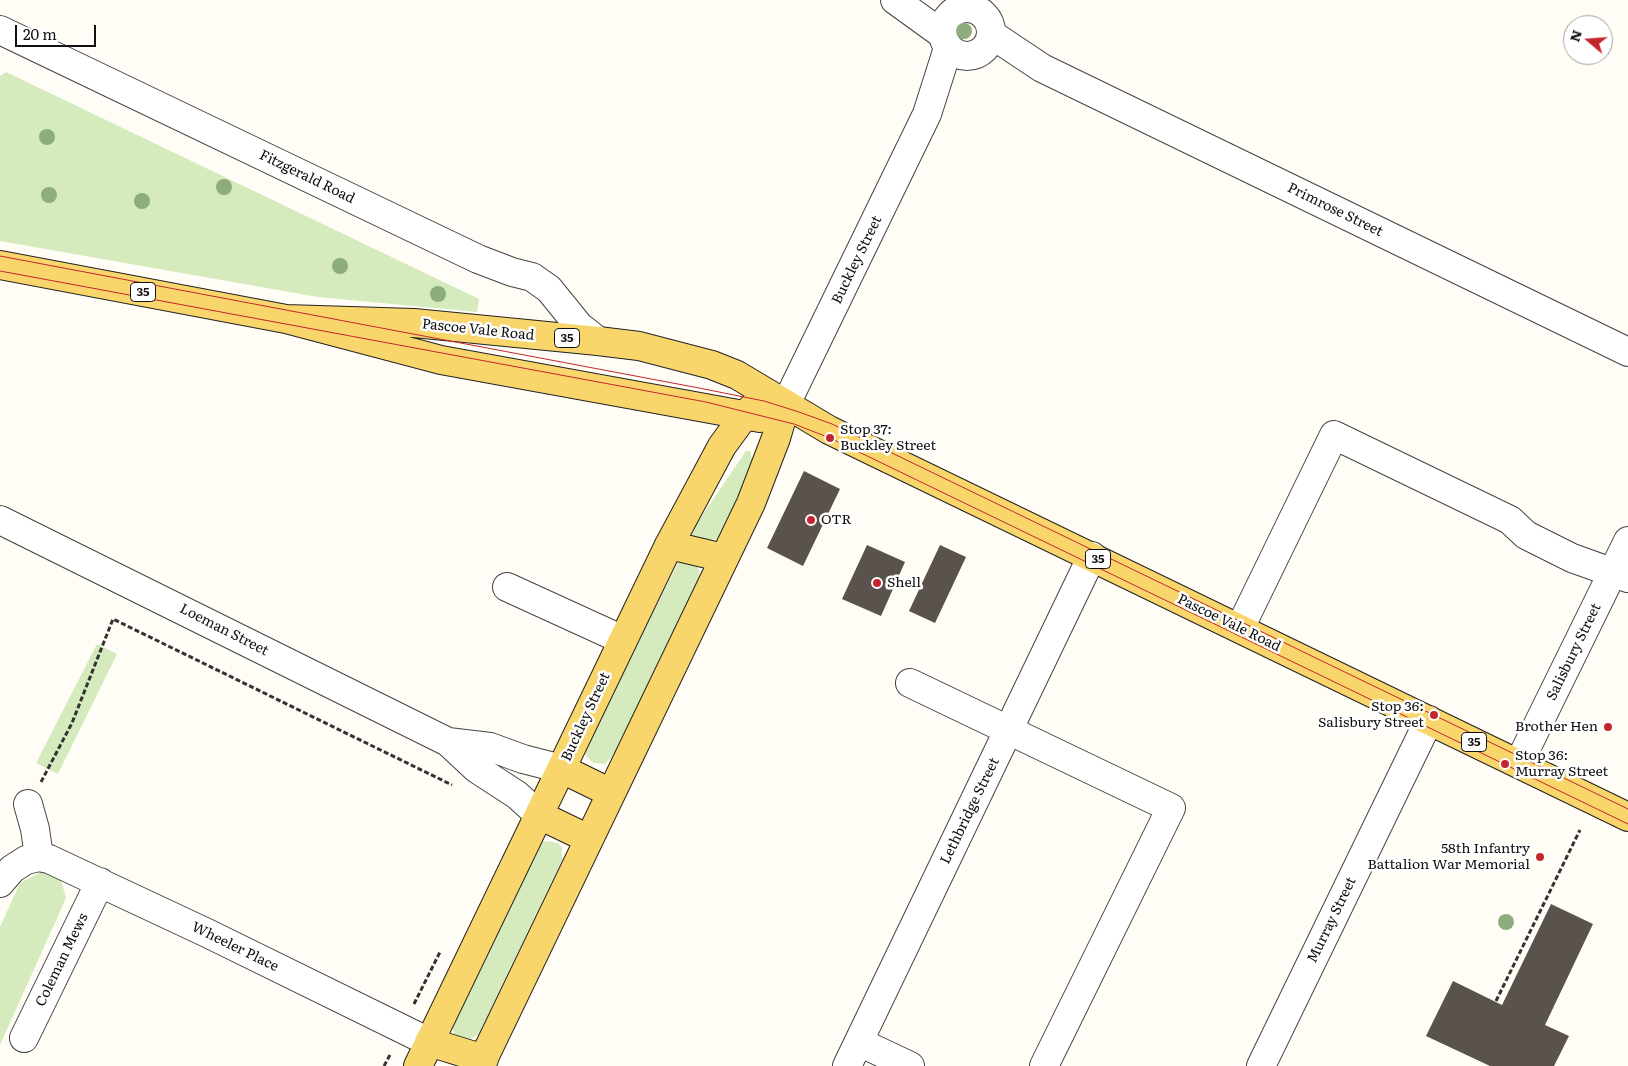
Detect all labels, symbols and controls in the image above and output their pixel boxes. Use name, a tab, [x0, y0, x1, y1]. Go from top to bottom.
scale bar	[18, 15, 99, 47]
north arrow	[1563, 15, 1613, 65]
text: 20 m	[23, 22, 57, 45]
text: N	[1563, 27, 1586, 44]
street label: Fitzgerald Road	[257, 147, 357, 207]
street label: Primrose Street	[1285, 180, 1385, 240]
street label: Buckley Street	[828, 213, 886, 307]
road number: 35	[130, 282, 156, 302]
street label: Pascoe Vale Road	[421, 316, 535, 344]
road number: 35	[554, 328, 580, 348]
place label: Stop 37: Buckley Street	[840, 422, 936, 454]
marker: Stop 37: Buckley Street	[824, 432, 836, 444]
place label: OTR	[821, 512, 852, 528]
marker: OTR	[805, 514, 817, 526]
road number: 35	[1086, 550, 1110, 568]
place label: Shell	[887, 575, 921, 591]
marker: Shell	[871, 577, 883, 589]
street label: Pascoe Vale Road	[1175, 591, 1283, 655]
street label: Loeman Street	[177, 600, 271, 660]
street label: Salisbury Street	[1543, 601, 1605, 703]
street label: Buckley Street	[558, 670, 614, 764]
place label: Stop 36: Salisbury Street	[1318, 699, 1424, 732]
marker: Stop 36: Salisbury Street	[1428, 709, 1440, 721]
place label: Brother Hen	[1515, 719, 1598, 735]
marker: Brother Hen	[1602, 721, 1614, 733]
road number: 35	[1462, 732, 1486, 752]
place label: Stop 36: Murray Street	[1515, 748, 1608, 780]
street label: Lethbridge Street	[937, 755, 1003, 867]
marker: Stop 36: Murray Street	[1499, 758, 1511, 770]
place label: 58th Infantry Battalion War Memorial	[1368, 841, 1530, 874]
marker: 58th Infantry Battalion War Memorial	[1534, 851, 1546, 863]
street label: Murray Street	[1304, 874, 1360, 966]
street label: Coleman Mews	[32, 911, 92, 1009]
street label: Wheeler Place	[189, 919, 281, 975]

